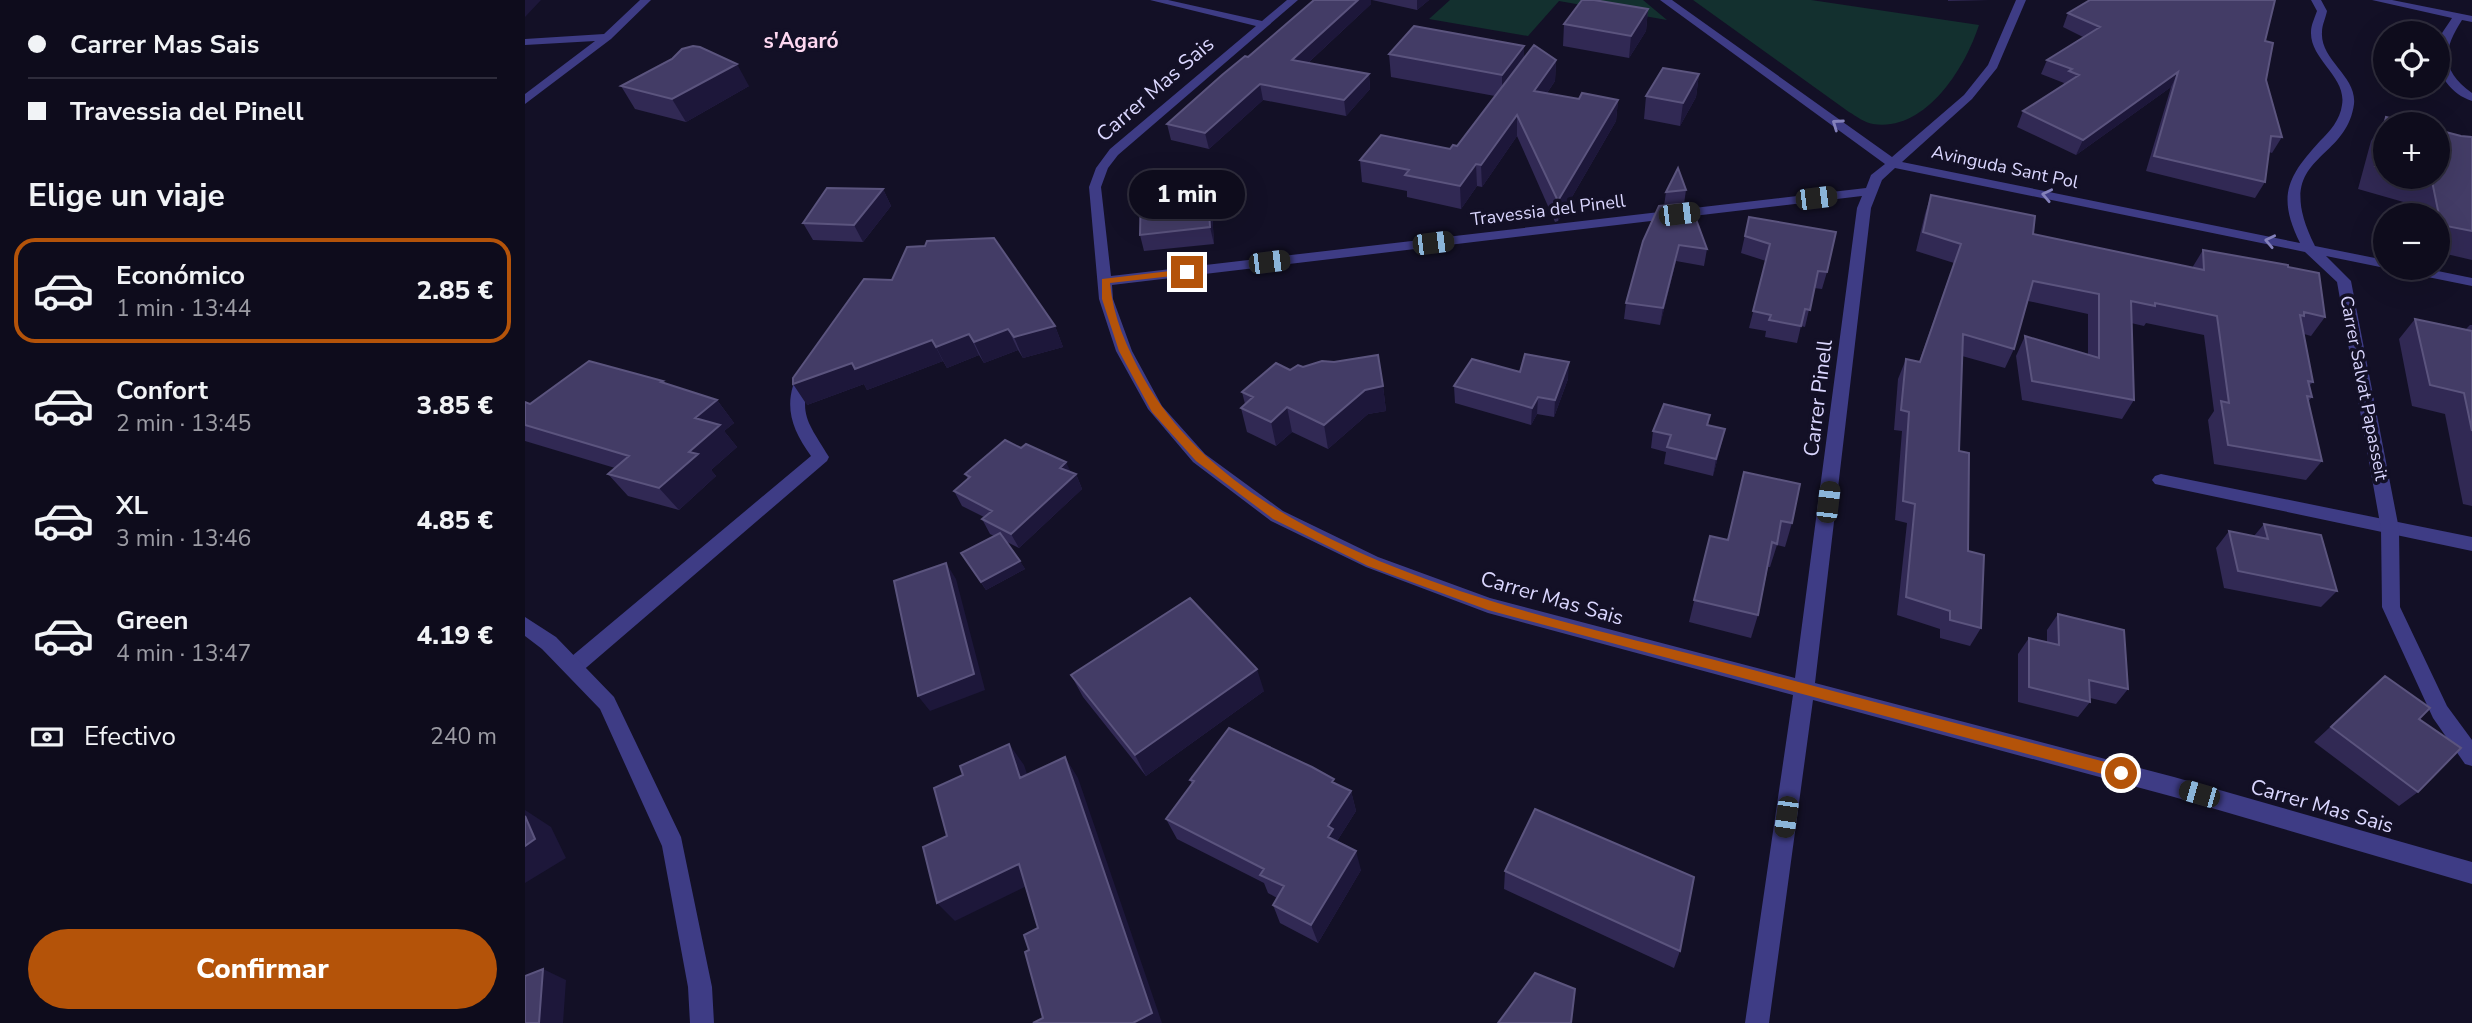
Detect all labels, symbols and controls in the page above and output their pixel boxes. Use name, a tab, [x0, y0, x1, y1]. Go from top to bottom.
map controls	[2373, 21, 2450, 280]
button: locate	[2373, 21, 2450, 98]
text: Carrer Mas Sais	[70, 27, 259, 62]
district label: s'Agaró	[763, 27, 839, 55]
street label: Carrer Mas Sais	[1090, 30, 1220, 148]
text: Travessia del Pinell	[70, 94, 304, 129]
button: +	[2373, 112, 2450, 189]
one-way arrow	[1832, 120, 1845, 132]
street label: Avinguda Sant Pol	[1929, 140, 2081, 194]
callout: 1 min	[1129, 170, 1245, 219]
text: Elige un viaje	[28, 174, 225, 217]
text: 1 min	[1157, 179, 1217, 210]
car	[1794, 185, 1839, 211]
street label: Travessia del Pinell	[1469, 189, 1627, 231]
one-way arrow	[2041, 189, 2053, 204]
car	[1657, 201, 1702, 227]
button: −	[2373, 203, 2450, 280]
car	[1411, 230, 1456, 256]
one-way arrow	[2264, 234, 2276, 249]
car	[1247, 249, 1292, 275]
route end	[1171, 256, 1203, 288]
text: Económico	[116, 258, 245, 293]
icon: car	[32, 259, 95, 322]
text: 2.85 €	[417, 273, 493, 308]
text: 1 min · 13:44	[116, 293, 251, 324]
street label: Carrer Salvat Papasseit	[2334, 293, 2394, 483]
street label: Carrer Pinell	[1797, 337, 1839, 458]
text: Confort	[116, 373, 208, 408]
icon: car	[32, 374, 95, 437]
text: 3.85 €	[417, 388, 493, 423]
text: 2 min · 13:45	[116, 408, 251, 439]
car	[1816, 480, 1841, 524]
text: XL	[116, 488, 148, 523]
icon: car	[32, 489, 95, 552]
text: 4.85 €	[417, 503, 493, 538]
text: 3 min · 13:46	[116, 523, 251, 554]
street label: Carrer Mas Sais	[1477, 564, 1627, 632]
text: Green	[116, 603, 189, 638]
icon: car	[32, 604, 95, 667]
text: 4.19 €	[417, 618, 493, 653]
text: 4 min · 13:47	[116, 638, 251, 669]
icon: cash	[28, 718, 66, 756]
text: Efectivo	[84, 719, 176, 754]
text: 240 m	[430, 721, 497, 752]
route start	[2105, 757, 2137, 789]
street label: Carrer Mas Sais	[2247, 772, 2397, 840]
car	[2176, 778, 2223, 810]
car	[1773, 795, 1800, 839]
button: Confirmar	[28, 929, 497, 1009]

